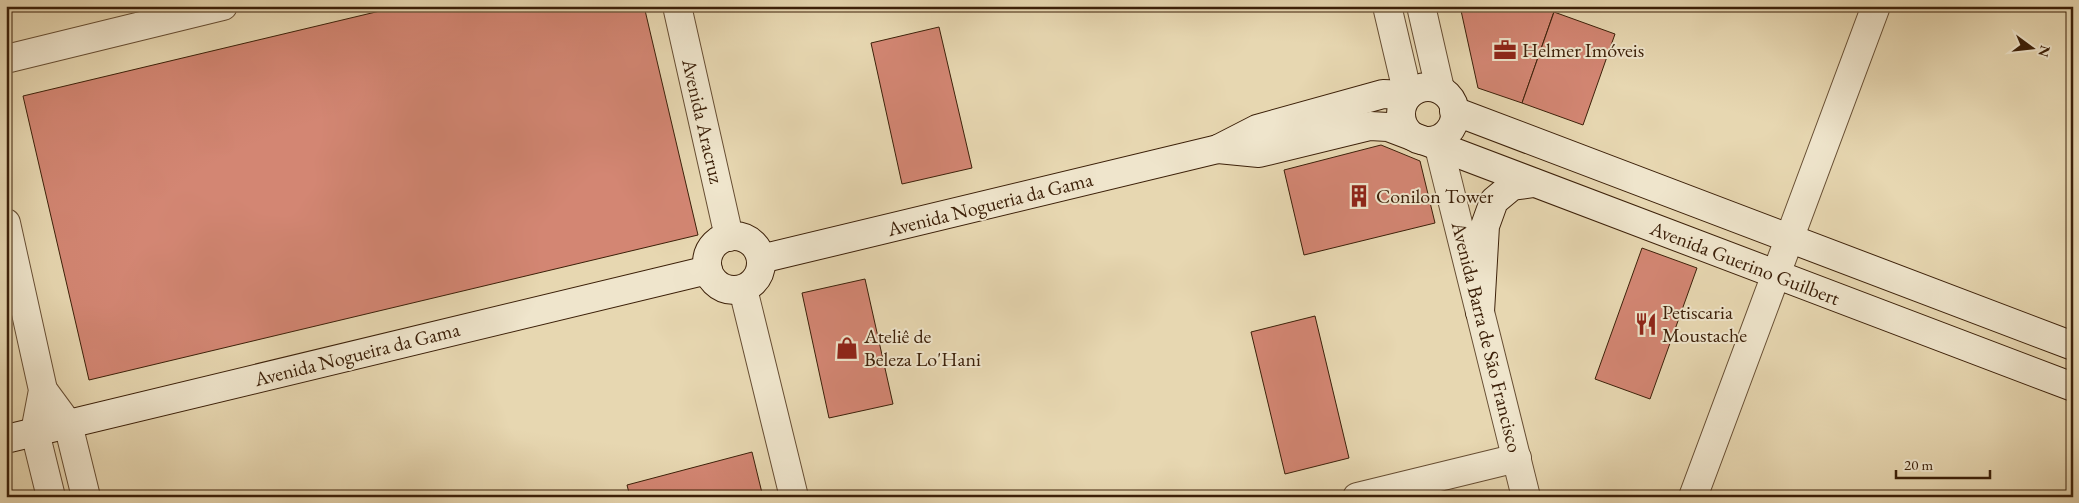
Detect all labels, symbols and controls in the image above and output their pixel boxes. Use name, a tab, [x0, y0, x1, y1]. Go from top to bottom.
north arrow	[2006, 22, 2056, 72]
office icon: Helmer Imóveis	[1492, 37, 1518, 63]
place label: Helmer Imóveis	[1522, 37, 1644, 63]
text: N	[2034, 44, 2055, 60]
street label: Avenida Aracruz	[676, 55, 730, 186]
street label: Avenida Nogueria da Gama	[884, 166, 1095, 242]
building icon: Conilon Tower	[1346, 183, 1372, 209]
place label: Conilon Tower	[1376, 183, 1494, 209]
street label: Avenida Guerino Guilbert	[1646, 215, 1844, 311]
street label: Avenida Barra de São Francisco	[1445, 218, 1528, 455]
place label: Petiscaria Moustache	[1662, 299, 1747, 348]
restaurant icon: Petiscaria Moustache	[1633, 311, 1659, 337]
street label: Avenida Nogueira da Gama	[251, 316, 462, 392]
place label: Ateliê de Beleza Lo'Hani	[863, 323, 981, 372]
shop icon: Ateliê de Beleza Lo'Hani	[834, 335, 860, 361]
scale bar	[1896, 448, 1990, 480]
text: 20 m	[1904, 455, 1933, 474]

